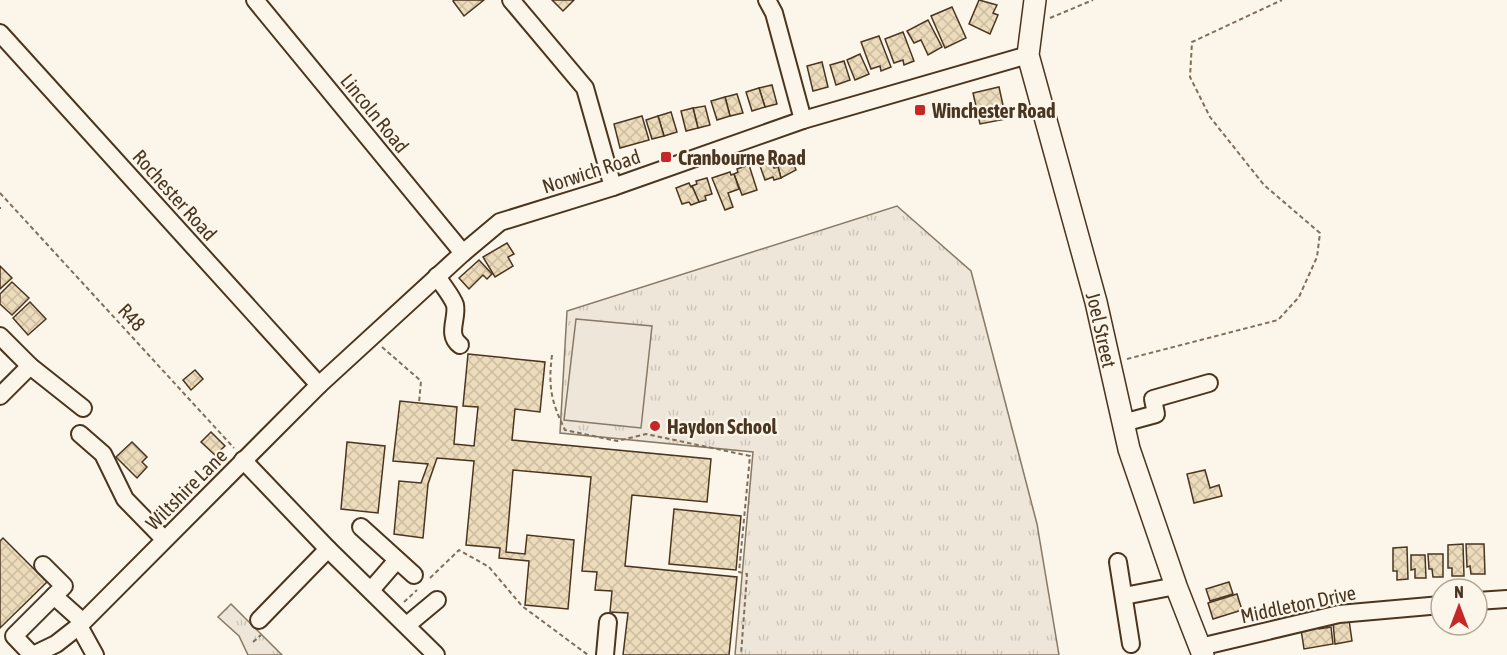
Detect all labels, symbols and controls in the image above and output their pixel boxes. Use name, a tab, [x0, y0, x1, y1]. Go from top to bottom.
street label: Lincoln Road	[336, 69, 414, 157]
place label: Winchester Road	[931, 99, 1056, 122]
marker: Winchester Road	[913, 103, 927, 117]
street label: Norwich Road	[539, 144, 643, 198]
street label: Rochester Road	[128, 145, 222, 245]
place label: Cranbourne Road	[678, 146, 806, 169]
marker: Cranbourne Road	[659, 150, 673, 164]
street label: Joel Street	[1082, 289, 1122, 370]
street label: R48	[114, 299, 150, 335]
place label: Haydon School	[667, 415, 778, 438]
marker: Haydon School	[648, 419, 662, 433]
street label: Wiltshire Lane	[141, 444, 231, 534]
north arrow	[1429, 577, 1489, 637]
street label: Middleton Drive	[1238, 581, 1358, 627]
text: N	[1454, 583, 1464, 601]

